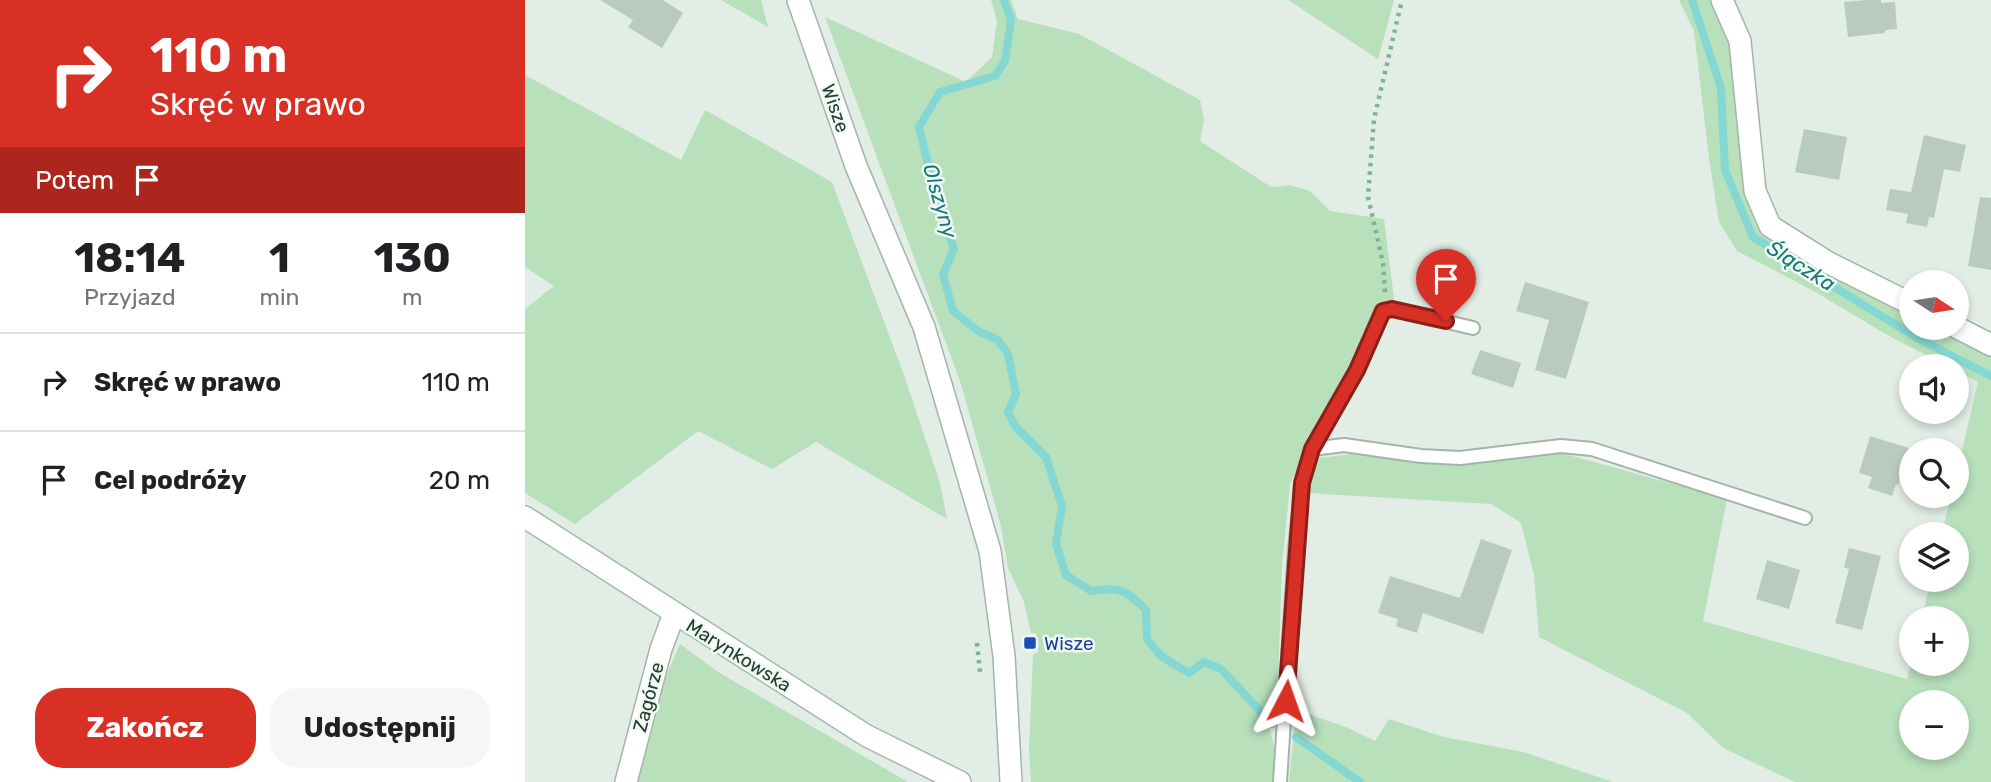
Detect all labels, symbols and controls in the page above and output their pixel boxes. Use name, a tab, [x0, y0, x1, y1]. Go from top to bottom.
text: 110 m	[150, 26, 287, 84]
icon: right	[35, 28, 126, 119]
street label: Wisze	[817, 81, 854, 135]
text: Skręć w prawo	[150, 85, 366, 123]
icon: arrive	[128, 161, 166, 199]
water label: Olszyny	[918, 161, 963, 242]
text: Potem	[35, 165, 114, 196]
text: 18:14	[74, 233, 185, 283]
text: 1	[269, 233, 290, 283]
text: 130	[374, 233, 451, 283]
water label: Ślączka	[1763, 235, 1840, 296]
pin	[1416, 249, 1476, 321]
icon: arrive	[1427, 260, 1465, 298]
north arrow	[1899, 270, 1969, 340]
map controls	[1899, 270, 1969, 760]
text: Przyjazd	[84, 283, 176, 311]
text: min	[260, 283, 299, 311]
text: m	[402, 283, 422, 311]
button: sound	[1899, 354, 1969, 424]
icon: right	[35, 363, 73, 401]
text: Skręć w prawo	[94, 367, 281, 398]
text: 110 m	[422, 367, 490, 398]
button: search	[1899, 438, 1969, 508]
icon: arrive	[35, 461, 73, 499]
text: Cel podróży	[94, 465, 247, 496]
text: 20 m	[429, 465, 490, 496]
button: layers	[1899, 522, 1969, 592]
button: +	[1899, 606, 1969, 676]
street label: Marynkowska	[682, 614, 796, 697]
place label: Wisze	[1044, 632, 1094, 655]
marker: Wisze	[1022, 635, 1038, 651]
street label: Zagórze	[628, 660, 669, 735]
position arrow	[1249, 664, 1323, 738]
button: Zakończ	[35, 688, 256, 768]
button: Udostępnij	[270, 688, 490, 768]
button: −	[1899, 690, 1969, 760]

